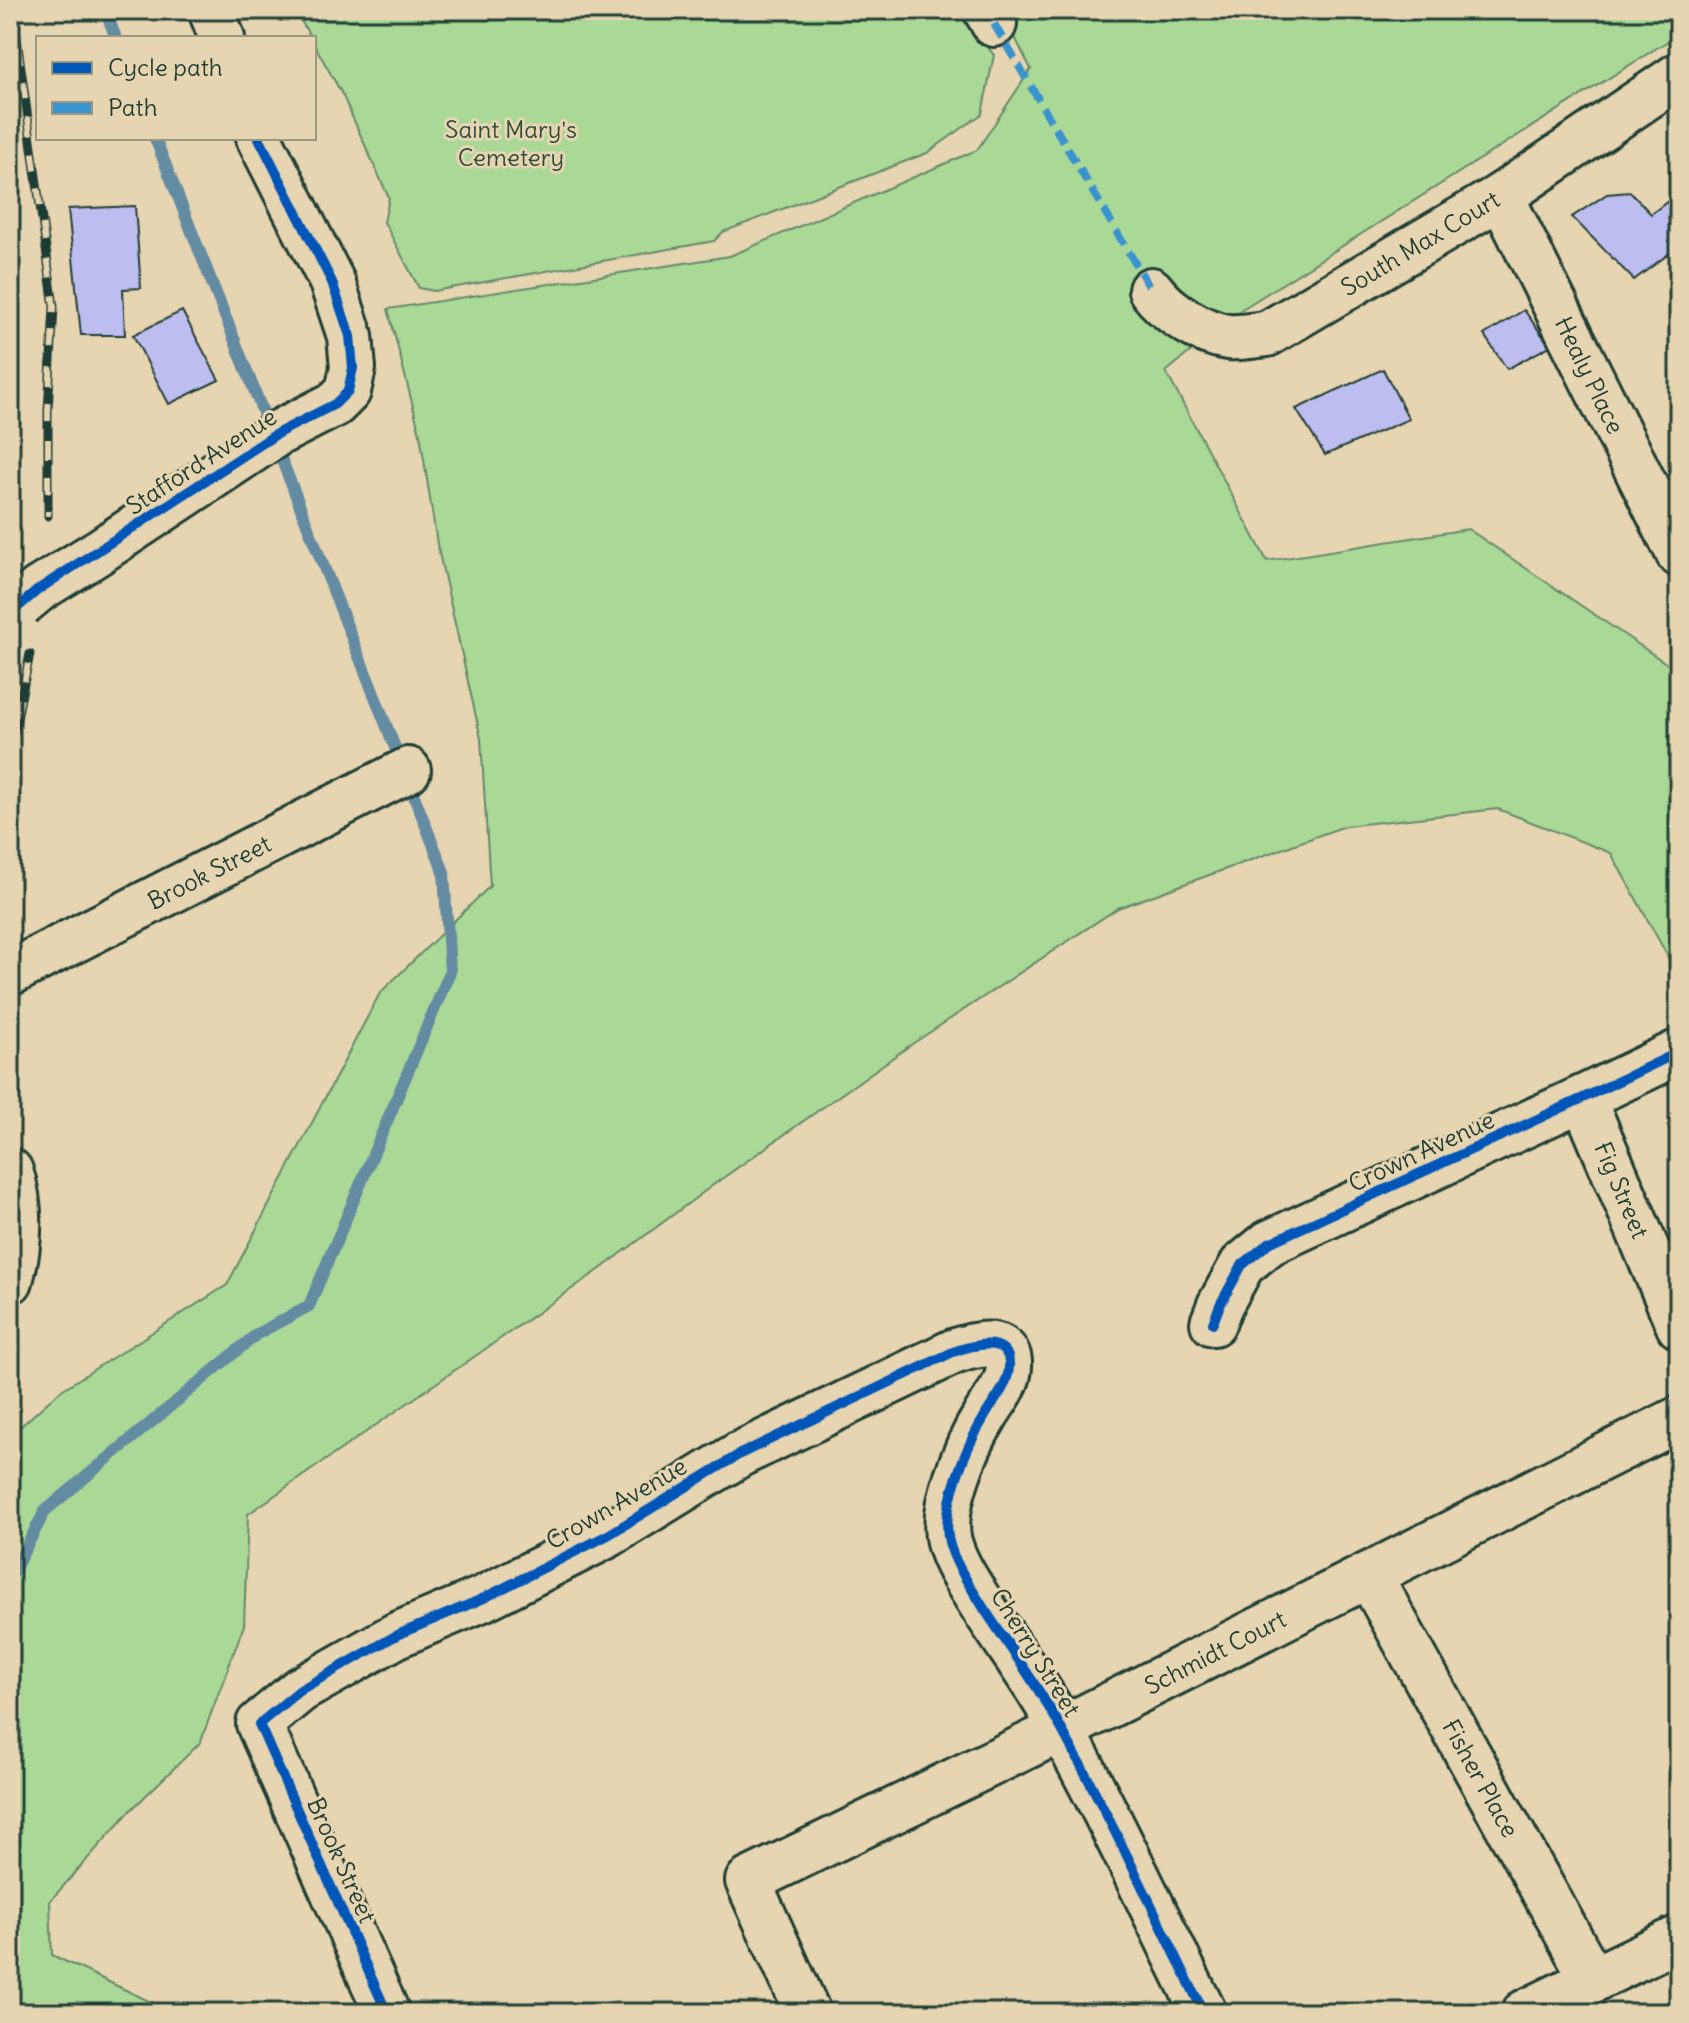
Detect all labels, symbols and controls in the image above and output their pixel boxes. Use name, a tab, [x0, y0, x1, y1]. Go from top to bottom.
legend	[36, 36, 316, 140]
text: Cycle path	[108, 52, 223, 82]
text: Path	[108, 92, 158, 122]
park label: Saint Mary's Cemetery	[445, 114, 577, 172]
street label: South Max Court	[1335, 184, 1505, 302]
street label: Healy Place	[1549, 312, 1631, 438]
street label: Stafford Avenue	[120, 401, 282, 521]
street label: Brook Street	[142, 828, 276, 916]
street label: Crown Avenue	[1343, 1104, 1499, 1198]
street label: Fig Street	[1588, 1137, 1656, 1243]
street label: Crown Avenue	[540, 1451, 692, 1555]
street label: Cherry Street	[985, 1582, 1087, 1722]
street label: Schmidt Court	[1139, 1604, 1291, 1700]
street label: Fisher Place	[1436, 1714, 1526, 1842]
street label: Brook Street	[301, 1793, 383, 1927]

